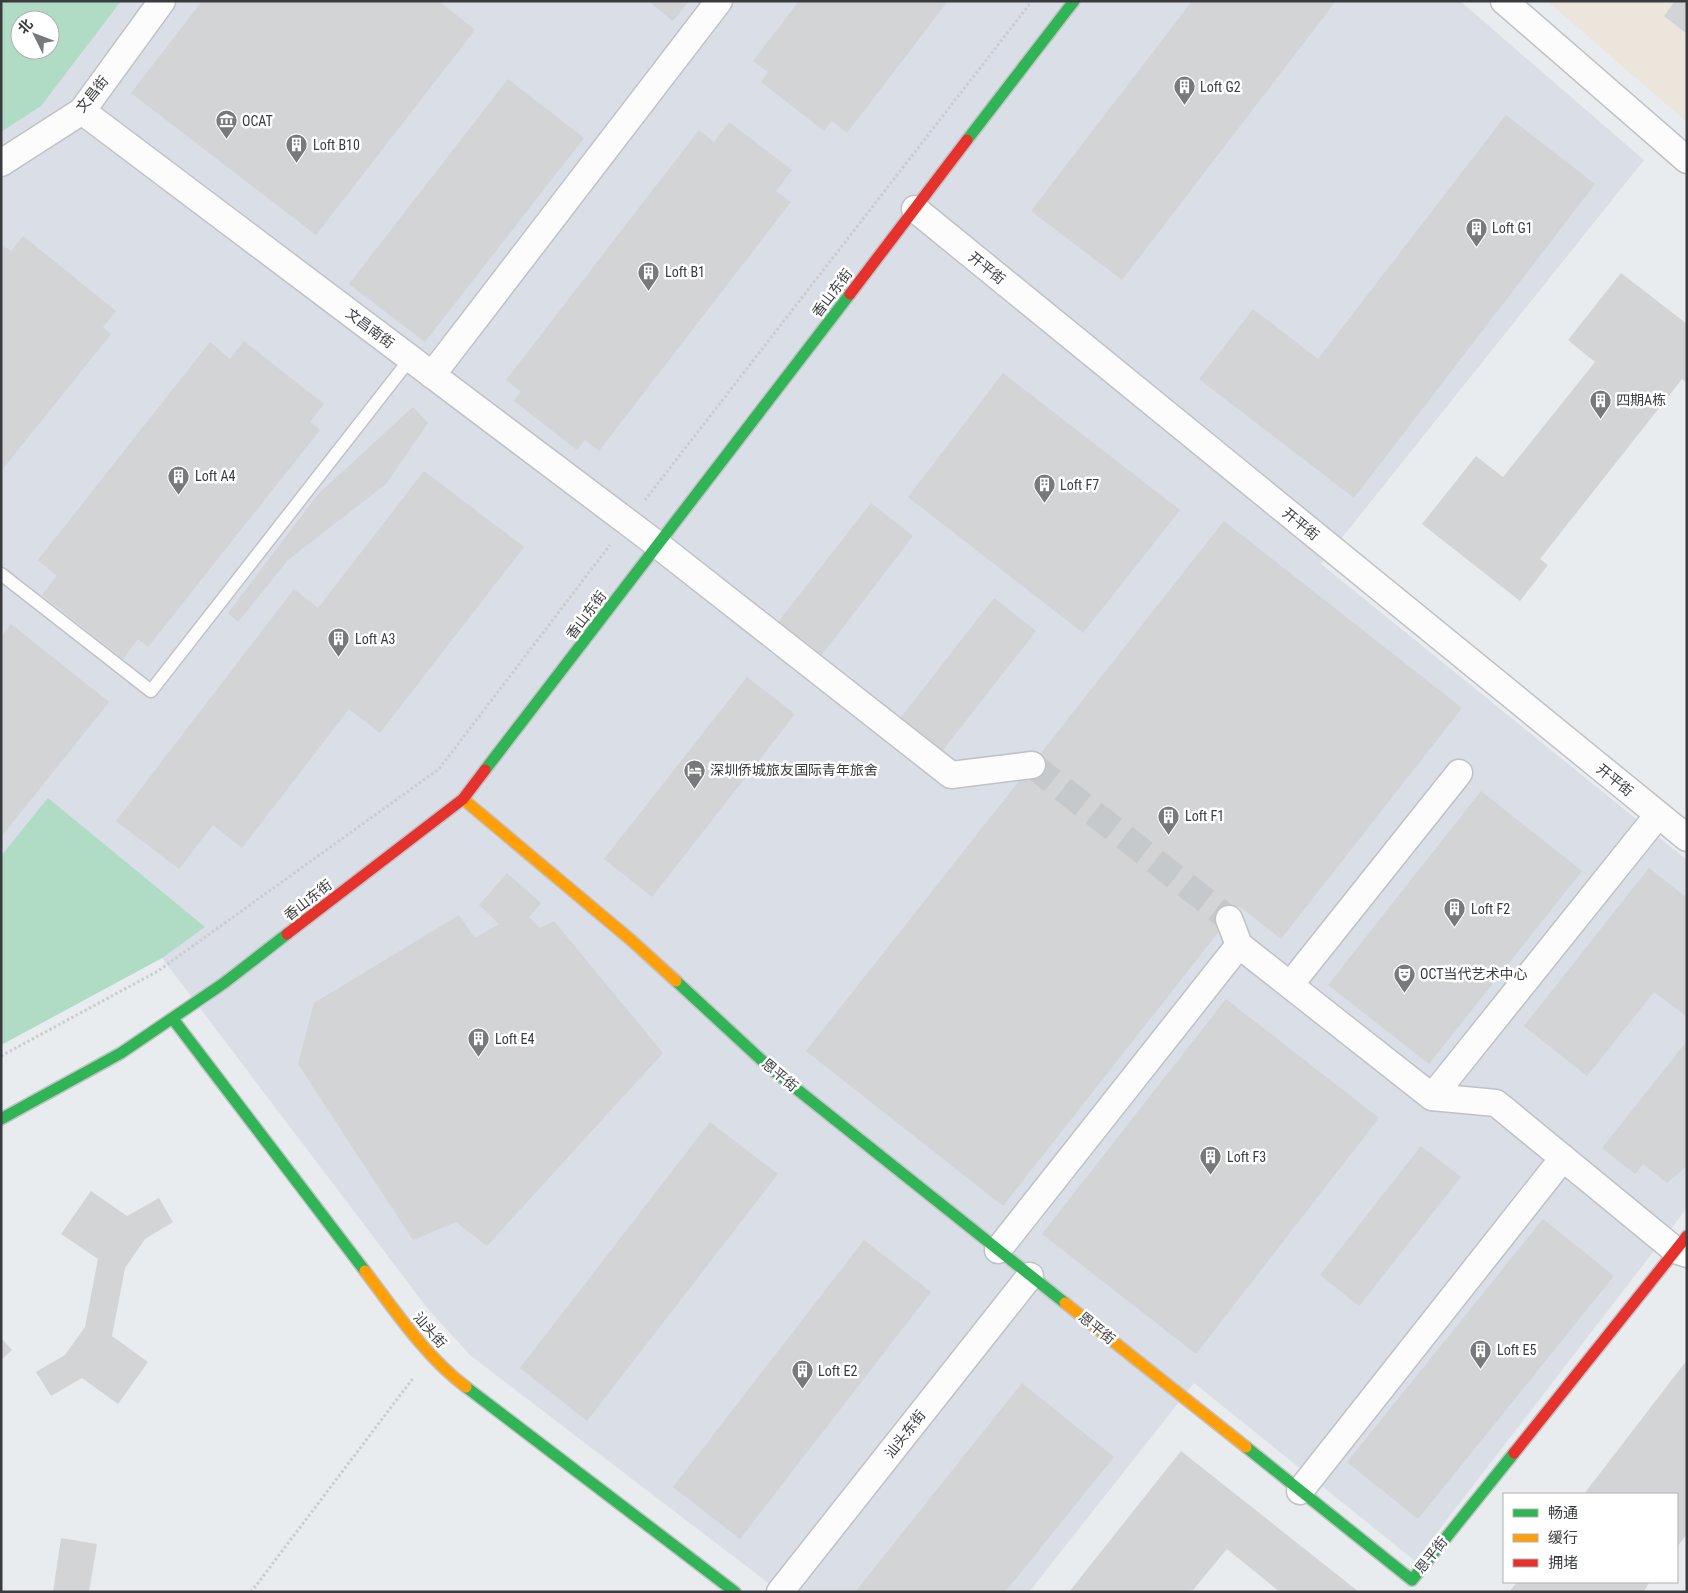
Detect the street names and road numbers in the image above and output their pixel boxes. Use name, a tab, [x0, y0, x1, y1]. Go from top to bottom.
street label: 文昌街	[73, 73, 111, 115]
street label: 开平街	[966, 249, 1008, 287]
street label: 香山东街	[809, 266, 855, 320]
street label: 文昌南街	[343, 305, 397, 351]
street label: 开平街	[1280, 505, 1322, 543]
street label: 香山东街	[563, 588, 609, 642]
street label: 开平街	[1594, 761, 1636, 799]
street label: 香山东街	[281, 876, 335, 924]
street label: 恩平街	[759, 1055, 801, 1095]
street label: 汕头街	[410, 1309, 450, 1351]
street label: 恩平街	[1076, 1309, 1118, 1347]
street label: 汕头东街	[881, 1407, 929, 1461]
street label: 恩平街	[1412, 1534, 1450, 1576]

